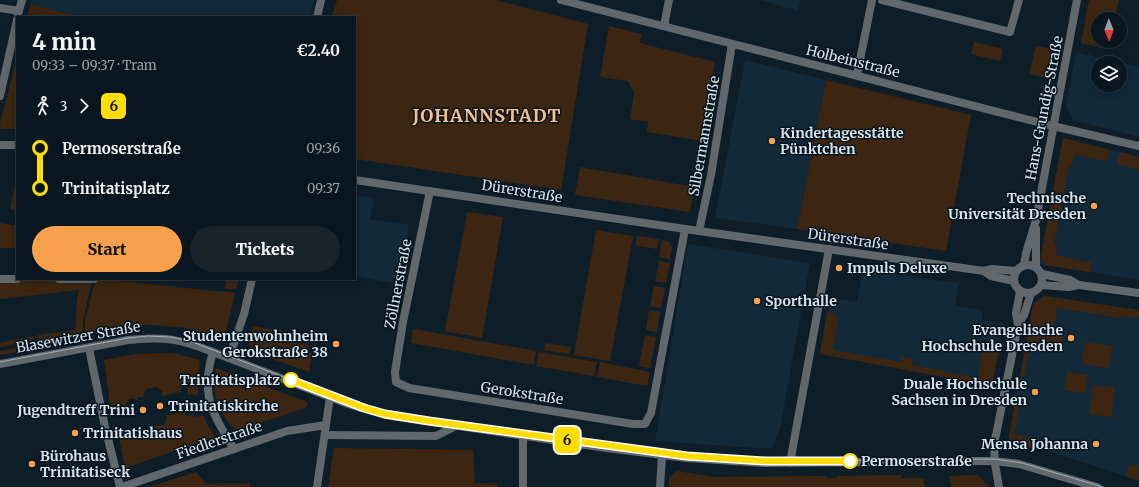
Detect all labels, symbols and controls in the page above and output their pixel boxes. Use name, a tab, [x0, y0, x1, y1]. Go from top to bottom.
north arrow	[1091, 12, 1127, 48]
map controls	[1091, 12, 1127, 92]
text: 4 min	[32, 28, 96, 56]
street label: Hans-Grundig-Straße	[1021, 34, 1067, 182]
text: €2.40	[297, 41, 340, 60]
street label: Holbeinstraße	[804, 41, 902, 81]
button: layers	[1091, 56, 1127, 92]
text: 09:33 – 09:37 · Tram	[32, 57, 157, 74]
street label: Silbermannstraße	[685, 74, 723, 198]
icon: walk	[32, 95, 54, 117]
icon: forward	[73, 95, 95, 117]
text: 6	[109, 97, 118, 115]
text: 3	[60, 98, 67, 115]
district label: JOHANNSTADT	[411, 104, 562, 127]
place label: Kindertagesstätte Pünktchen	[780, 124, 904, 158]
marker: Kindertagesstätte Pünktchen	[767, 136, 777, 146]
text: Permoserstraße	[62, 139, 181, 158]
text: 09:36	[306, 140, 340, 157]
street label: Dürerstraße	[480, 176, 564, 206]
text: Trinitatisplatz	[62, 179, 170, 198]
text: 09:37	[307, 180, 340, 197]
place label: Technische Universität Dresden	[948, 189, 1086, 223]
marker: Technische Universität Dresden	[1089, 201, 1099, 211]
street label: Dürerstraße	[806, 224, 890, 254]
button: Start	[32, 226, 182, 272]
button: Tickets	[190, 226, 340, 272]
street label: Zöllnerstraße	[380, 238, 416, 330]
place label: Impuls Deluxe	[847, 259, 947, 277]
marker: Impuls Deluxe	[834, 263, 844, 273]
place label: Sporthalle	[765, 292, 837, 310]
marker: Sporthalle	[752, 296, 762, 306]
street label: Blasewitzer Straße	[14, 317, 142, 357]
place label: Evangelische Hochschule Dresden	[921, 321, 1063, 355]
place label: Studentenwohnheim Gerokstraße 38	[183, 327, 328, 361]
marker: Evangelische Hochschule Dresden	[1066, 333, 1076, 343]
marker: Studentenwohnheim Gerokstraße 38	[331, 339, 341, 349]
place label: Trinitatisplatz	[179, 371, 280, 389]
marker: Trinitatisplatz	[283, 372, 299, 388]
place label: Duale Hochschule Sachsen in Dresden	[892, 375, 1027, 409]
street label: Gerokstraße	[479, 378, 565, 408]
marker: Duale Hochschule Sachsen in Dresden	[1030, 387, 1040, 397]
place label: Trinitatiskirche	[168, 397, 279, 415]
place label: Jugendtreff Trini	[16, 401, 135, 419]
marker: Trinitatiskirche	[155, 401, 165, 411]
marker: Jugendtreff Trini	[138, 405, 148, 415]
street label: Fiedlerstraße	[174, 417, 264, 463]
place label: Trinitatishaus	[83, 424, 182, 442]
line badge: 6	[554, 427, 580, 453]
marker: Trinitatishaus	[70, 428, 80, 438]
text: 6	[563, 431, 571, 449]
place label: Mensa Johanna	[981, 435, 1088, 453]
marker: Mensa Johanna	[1091, 439, 1101, 449]
place label: Bürohaus Trinitatiseck	[40, 447, 131, 481]
place label: Permoserstraße	[861, 452, 972, 470]
marker: Permoserstraße	[842, 453, 858, 469]
marker: Bürohaus Trinitatiseck	[27, 459, 37, 469]

